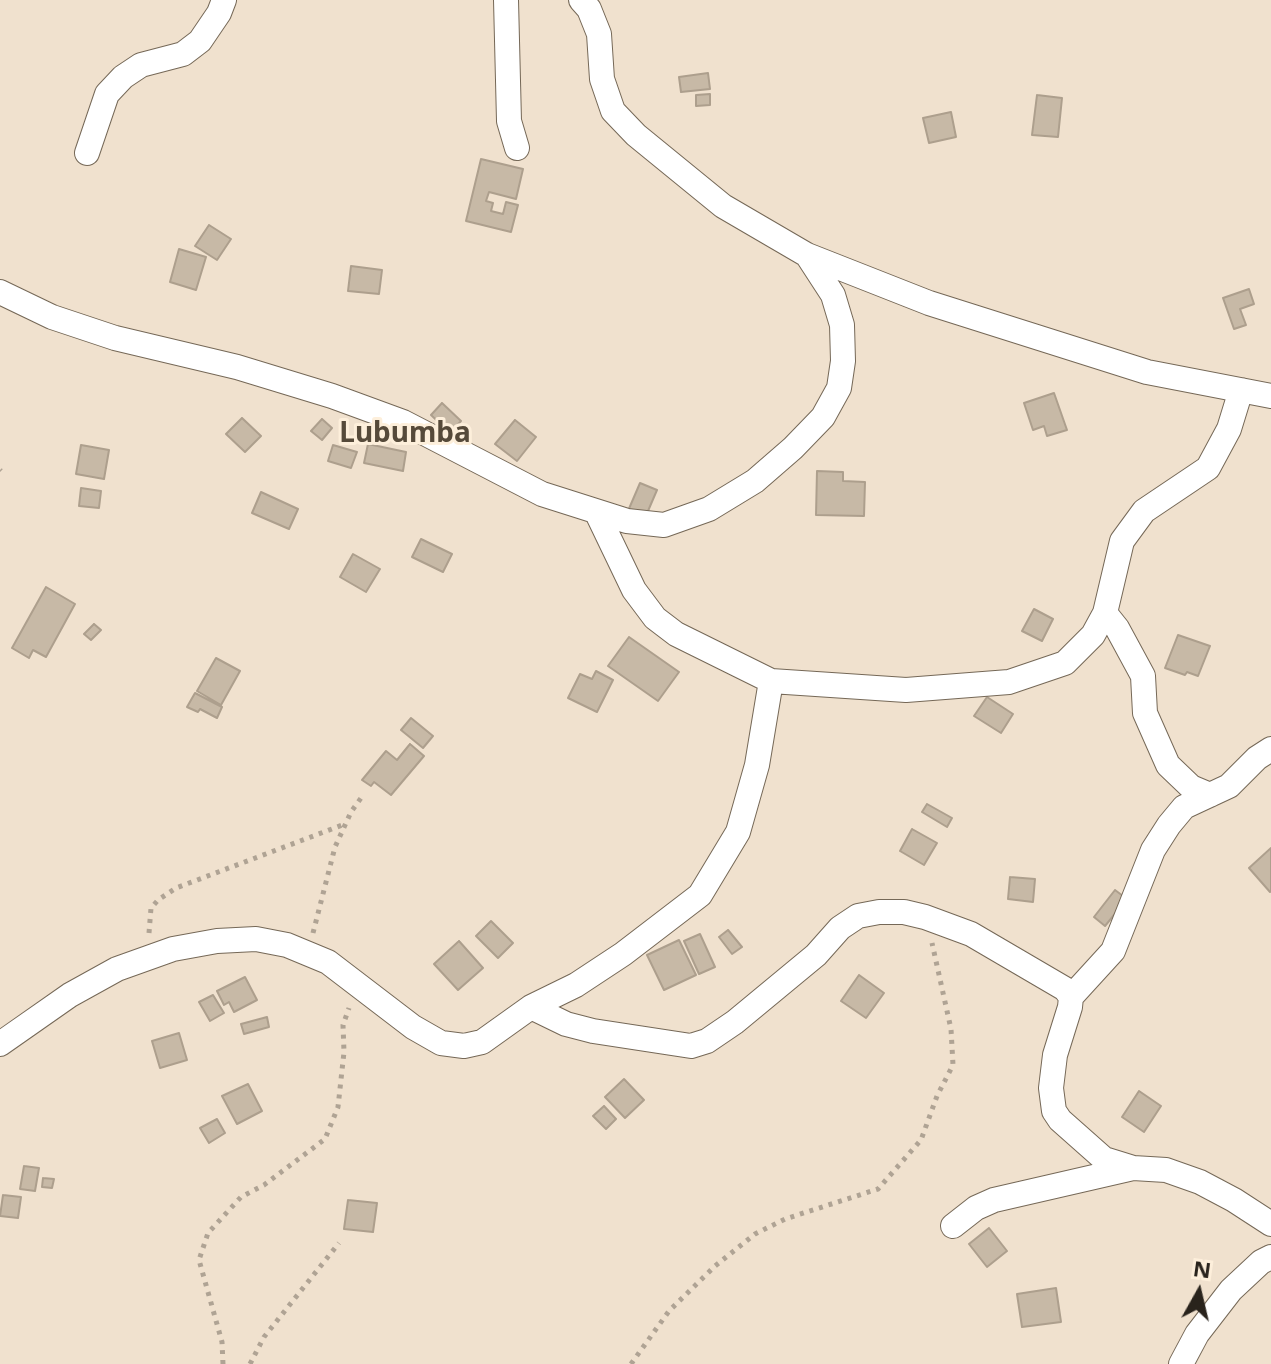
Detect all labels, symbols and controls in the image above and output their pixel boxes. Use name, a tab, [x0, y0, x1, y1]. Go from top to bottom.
district label: Lubumba	[339, 417, 471, 451]
north arrow	[1159, 1252, 1239, 1332]
text: N	[1191, 1252, 1213, 1284]

